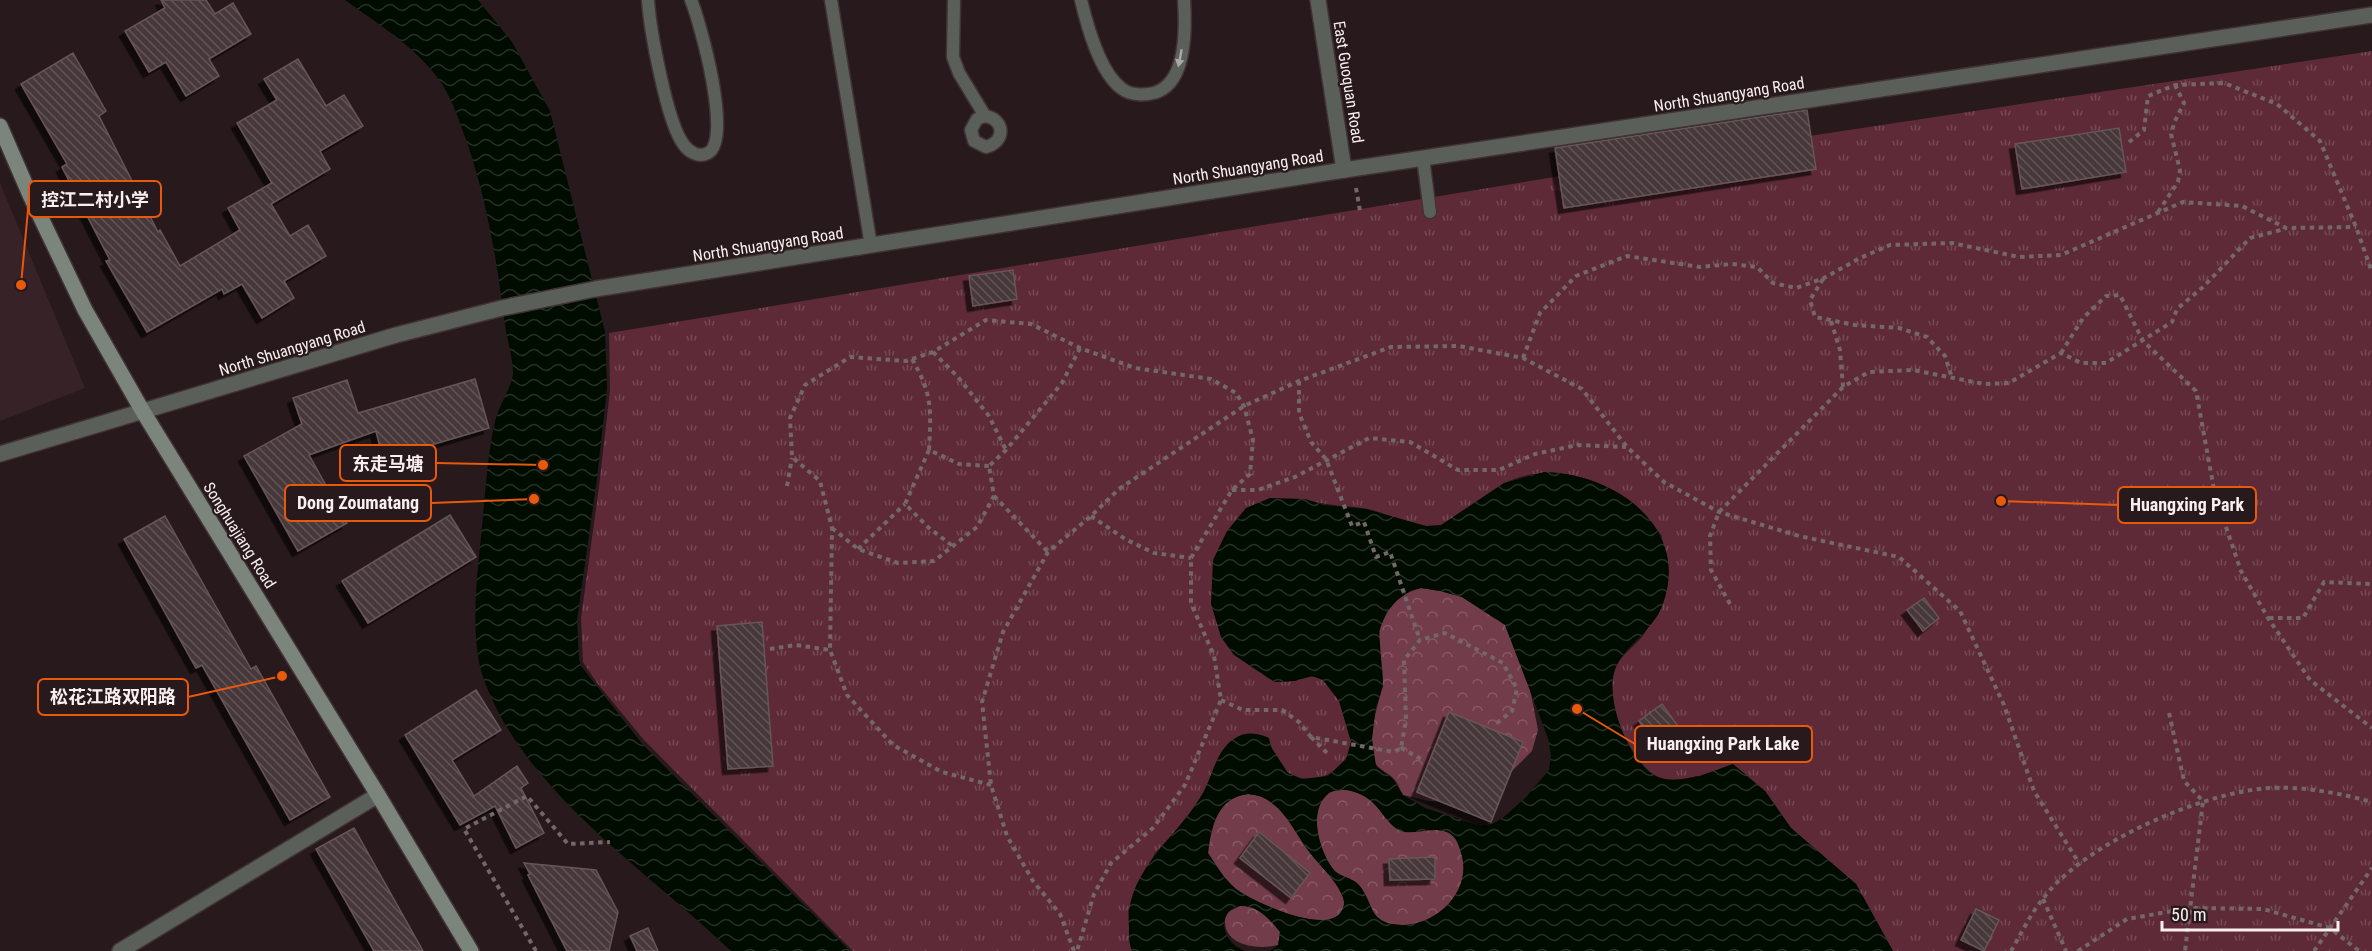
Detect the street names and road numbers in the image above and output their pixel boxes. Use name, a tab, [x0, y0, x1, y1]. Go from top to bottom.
street label: East Guoquan Road	[1329, 20, 1368, 145]
street label: North Shuangyang Road	[1652, 73, 1806, 116]
street label: North Shuangyang Road	[1171, 146, 1325, 189]
street label: North Shuangyang Road	[691, 223, 845, 266]
street label: North Shuangyang Road	[217, 317, 368, 380]
street label: Songhuajiang Road	[199, 479, 280, 592]

